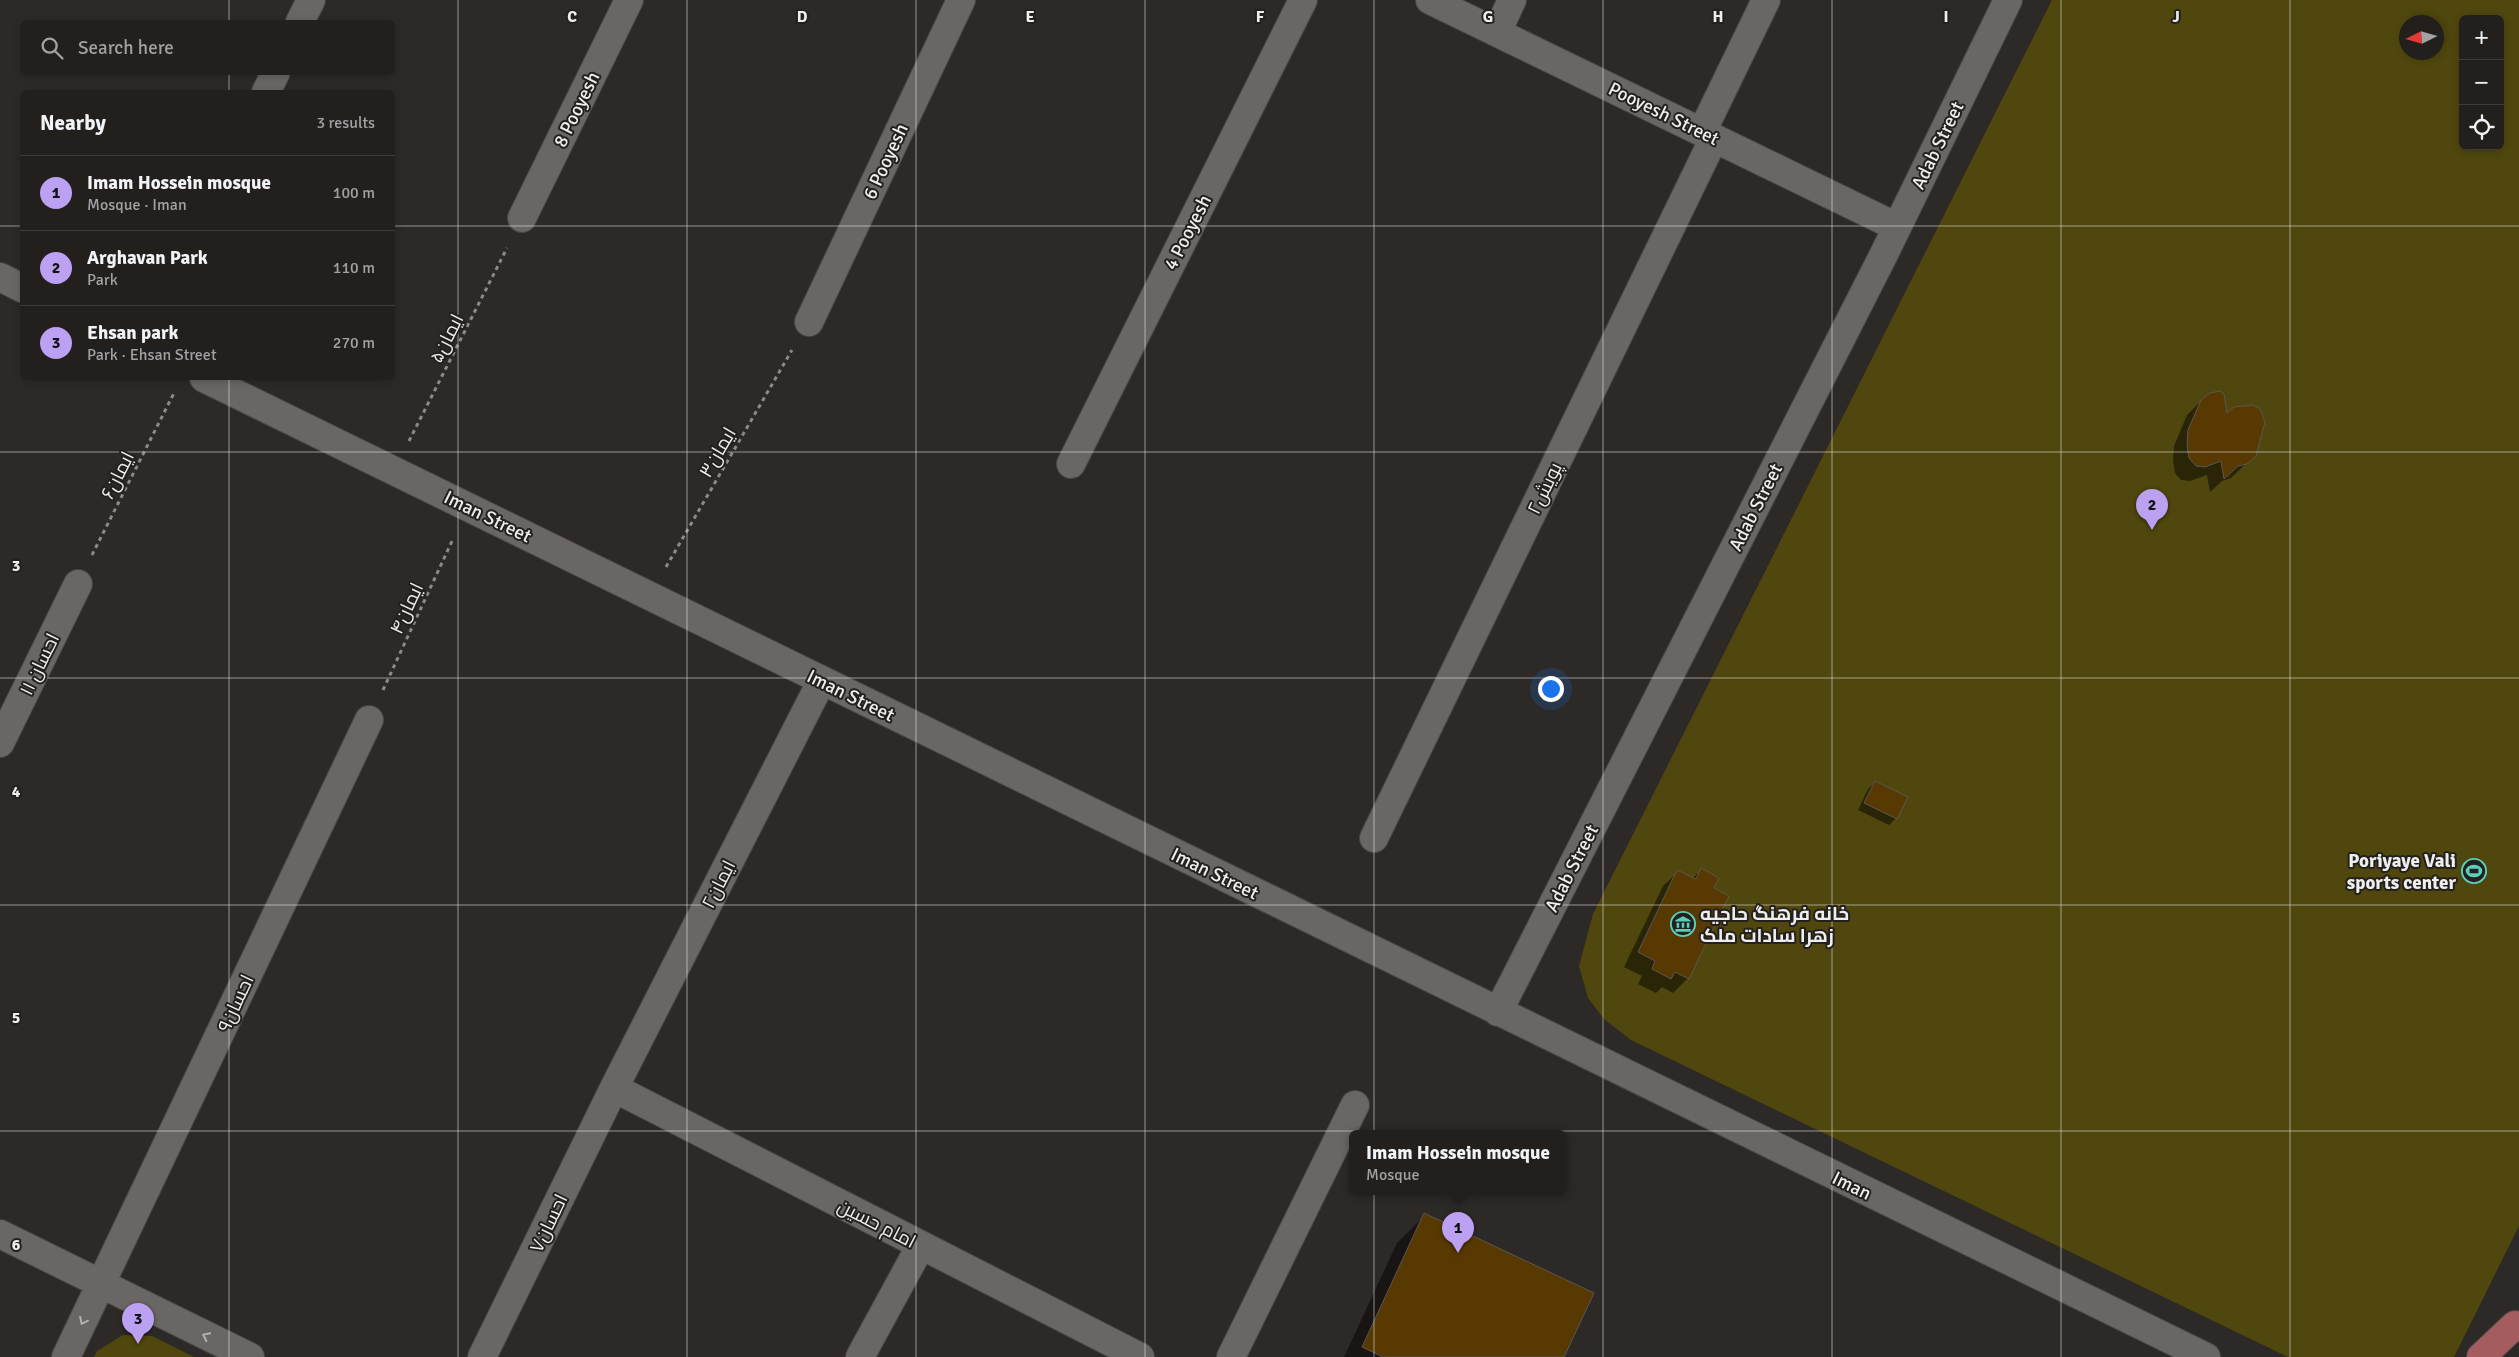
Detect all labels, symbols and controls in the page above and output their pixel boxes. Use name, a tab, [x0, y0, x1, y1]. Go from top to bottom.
text: C	[567, 7, 577, 27]
text: D	[797, 7, 808, 27]
text: E	[1025, 7, 1035, 27]
text: F	[1256, 7, 1265, 27]
text: G	[1483, 7, 1493, 27]
text: H	[1713, 7, 1723, 27]
text: I	[1943, 7, 1949, 27]
text: J	[2172, 7, 2180, 27]
north arrow	[2399, 15, 2444, 60]
map controls	[2459, 15, 2504, 150]
button: +	[2459, 15, 2504, 60]
search box	[20, 20, 395, 75]
icon: search	[38, 34, 66, 62]
text: Search here	[78, 36, 174, 60]
button: −	[2459, 60, 2504, 105]
street label: 8 Pooyesh	[548, 68, 605, 151]
street label: Pooyesh Street	[1604, 77, 1723, 151]
street label: Adab Street	[1906, 97, 1970, 193]
button: locate	[2459, 105, 2504, 150]
text: Nearby	[40, 110, 106, 136]
text: 3 results	[316, 113, 375, 133]
street label: 6 Pooyesh	[858, 120, 914, 203]
text: Imam Hossein mosque	[87, 171, 271, 195]
text: 1	[52, 183, 60, 203]
text: 100 m	[333, 183, 375, 203]
street label: 4 Pooyesh	[1159, 191, 1217, 274]
text: Mosque · Iman	[87, 195, 187, 215]
text: Arghavan Park	[87, 246, 208, 270]
text: 2	[52, 258, 60, 278]
text: 110 m	[333, 258, 375, 278]
text: Park	[87, 270, 118, 290]
street label: ایمان۵	[424, 310, 469, 367]
text: Ehsan park	[87, 321, 178, 345]
text: 3	[52, 333, 60, 353]
text: 270 m	[333, 333, 375, 353]
text: Park · Ehsan Street	[87, 345, 216, 365]
street label: ایمان۳	[694, 423, 742, 482]
street label: ایمان۶	[96, 448, 140, 503]
street label: پویش۲	[1522, 459, 1568, 518]
street label: Adab Street	[1724, 459, 1788, 555]
street label: Iman Street	[440, 485, 536, 549]
pin: 2	[2136, 489, 2168, 530]
text: 3	[12, 556, 20, 576]
street label: ایمان۴	[385, 579, 429, 638]
street label: احسان ۱۱	[15, 629, 65, 699]
street label: Iman Street	[803, 664, 899, 728]
your location	[1538, 676, 1564, 702]
text: 4	[12, 782, 21, 802]
street label: Adab Street	[1540, 820, 1604, 916]
street label: Iman Street	[1167, 842, 1263, 906]
place label: Poriyaye Vali sports center	[2347, 849, 2456, 895]
street label: ایمان۲	[697, 856, 741, 913]
sports icon: Poriyaye Vali sports center	[2461, 858, 2487, 884]
place label: خانه فرهنگ حاجیه زهرا سادات ملک	[1700, 902, 1849, 948]
museum icon: خانه فرهنگ حاجیه زهرا سادات ملک	[1670, 911, 1696, 937]
street label: احسان۹	[212, 971, 259, 1036]
text: 5	[12, 1008, 20, 1028]
popup	[1349, 1130, 1567, 1195]
text: Imam Hossein mosque	[1366, 1141, 1550, 1165]
text: Mosque	[1366, 1165, 1420, 1185]
street label: Iman	[1828, 1166, 1875, 1206]
street label: احسان۷	[524, 1190, 573, 1257]
street label: امام حسین	[833, 1194, 920, 1255]
pin: 1	[1442, 1212, 1474, 1253]
text: 6	[12, 1235, 21, 1255]
pin: 3	[122, 1303, 154, 1344]
one-way arrow	[79, 1316, 89, 1325]
one-way arrow	[202, 1332, 211, 1342]

